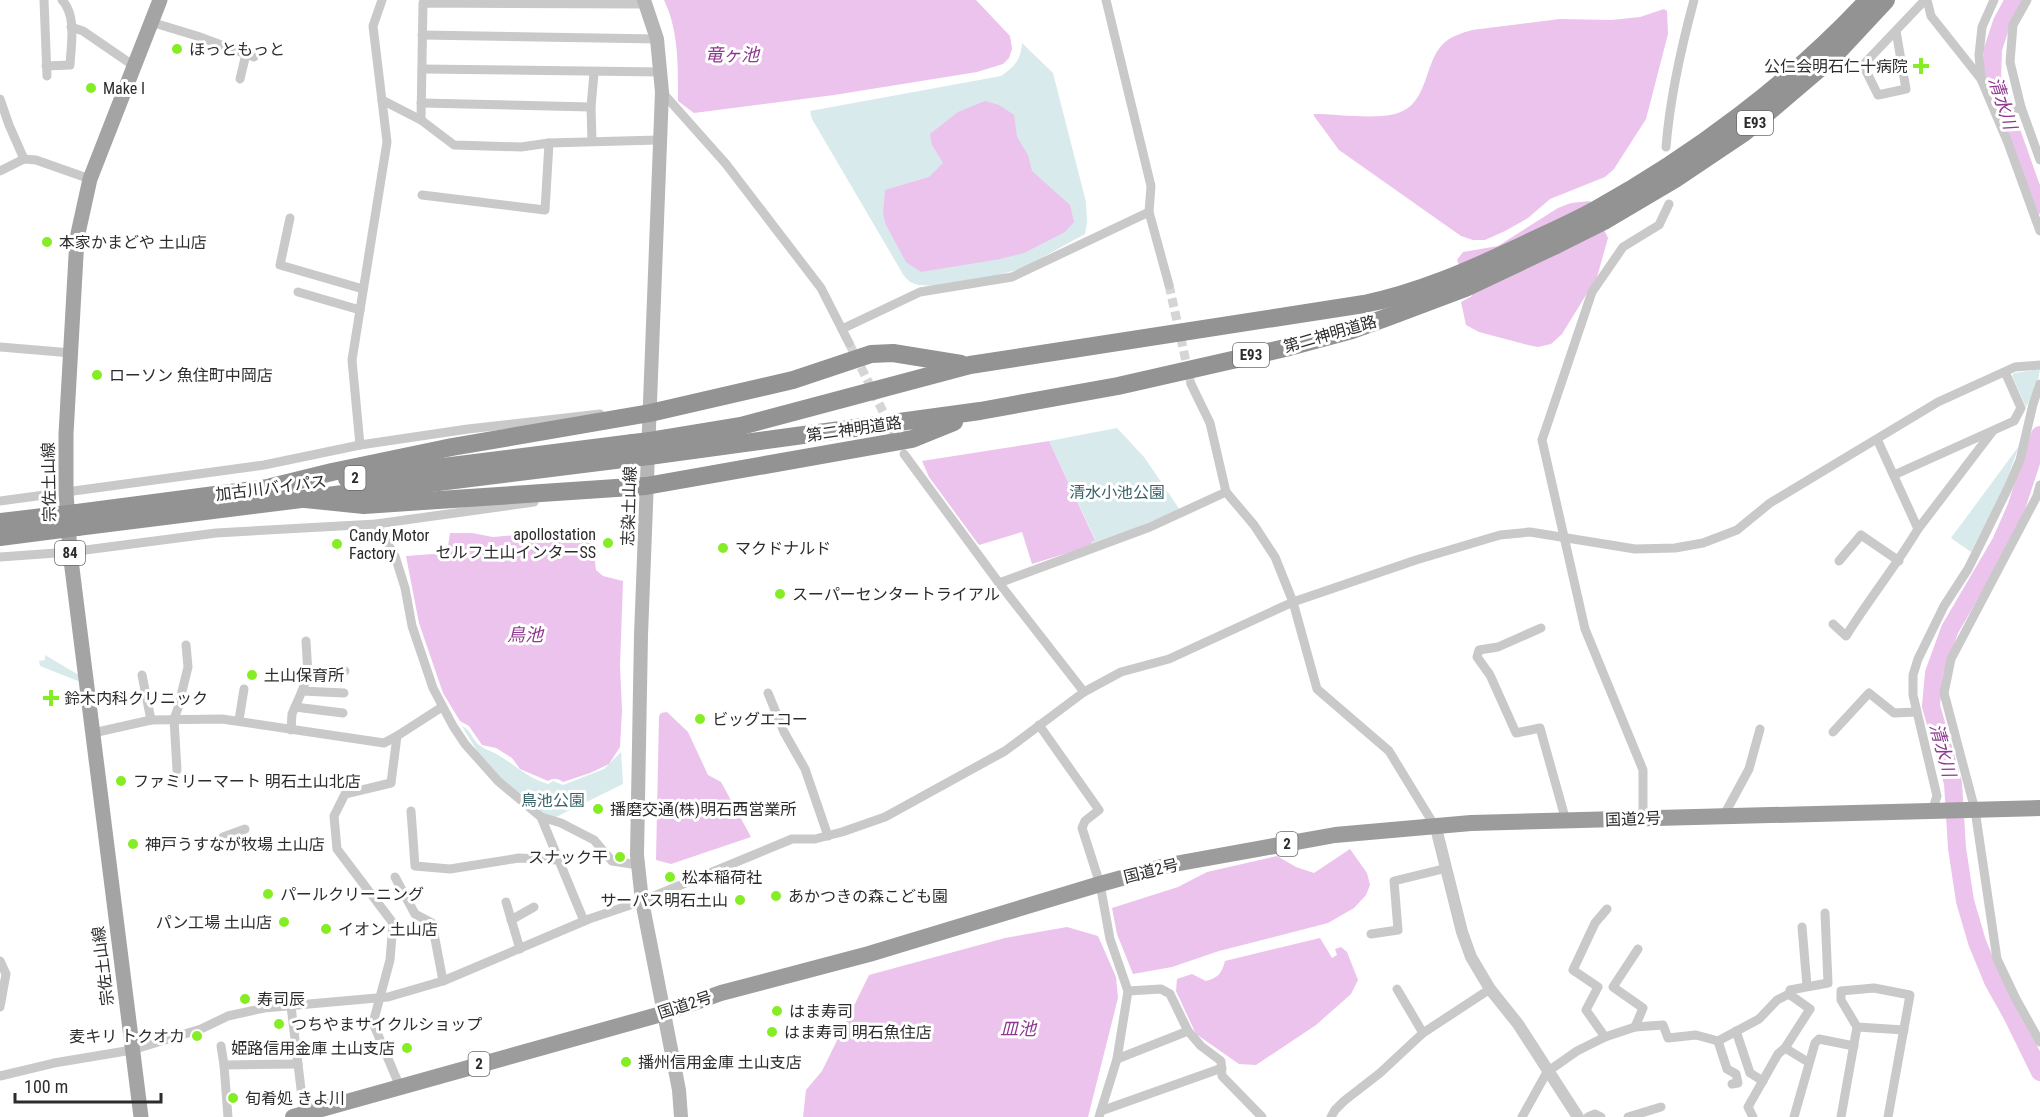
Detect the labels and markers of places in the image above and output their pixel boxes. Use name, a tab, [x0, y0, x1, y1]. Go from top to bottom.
place label: ほっともっと	[189, 40, 285, 59]
marker: ほっともっと	[170, 42, 184, 56]
place label: 公仁会明石仁十病院	[1764, 57, 1908, 76]
marker: 公仁会明石仁十病院	[1912, 57, 1930, 75]
place label: Make I	[103, 79, 145, 98]
marker: Make I	[84, 81, 98, 95]
place label: 本家かまどや 土山店	[59, 233, 207, 252]
marker: 本家かまどや 土山店	[40, 235, 54, 249]
place label: ローソン 魚住町中岡店	[109, 366, 273, 385]
marker: ローソン 魚住町中岡店	[90, 368, 104, 382]
place label: apollostation セルフ土山インターSS	[435, 525, 596, 562]
place label: Candy Motor Factory	[349, 526, 429, 563]
marker: apollostation セルフ土山インターSS	[601, 536, 615, 550]
marker: Candy Motor Factory	[330, 537, 344, 551]
place label: マクドナルド	[735, 539, 831, 558]
marker: マクドナルド	[716, 541, 730, 555]
place label: スーパーセンタートライアル	[792, 585, 1000, 604]
marker: スーパーセンタートライアル	[773, 587, 787, 601]
place label: 土山保育所	[264, 666, 344, 685]
marker: 土山保育所	[245, 668, 259, 682]
marker: 鈴木内科クリニック	[42, 689, 60, 707]
place label: 鈴木内科クリニック	[64, 689, 208, 708]
place label: ビッグエコー	[712, 710, 808, 729]
marker: ビッグエコー	[693, 712, 707, 726]
place label: ファミリーマート 明石土山北店	[133, 772, 361, 791]
marker: ファミリーマート 明石土山北店	[114, 774, 128, 788]
place label: 播磨交通(株)明石西営業所	[610, 800, 796, 819]
marker: 播磨交通(株)明石西営業所	[591, 802, 605, 816]
place label: 神戸うすなが牧場 土山店	[145, 835, 325, 854]
marker: 神戸うすなが牧場 土山店	[126, 837, 140, 851]
place label: スナック干	[528, 848, 608, 867]
marker: スナック干	[613, 850, 627, 864]
place label: 松本稲荷社	[682, 868, 762, 887]
marker: 松本稲荷社	[663, 870, 677, 884]
place label: パールクリーニング	[280, 885, 424, 904]
marker: パールクリーニング	[261, 887, 275, 901]
place label: あかつきの森こども園	[788, 887, 948, 906]
marker: あかつきの森こども園	[769, 889, 783, 903]
place label: サーパス明石土山	[600, 891, 728, 910]
marker: サーパス明石土山	[733, 893, 747, 907]
place label: パン工場 土山店	[156, 913, 272, 932]
marker: パン工場 土山店	[277, 915, 291, 929]
place label: イオン 土山店	[338, 920, 438, 939]
marker: イオン 土山店	[319, 922, 333, 936]
place label: 寿司辰	[257, 990, 305, 1009]
marker: 寿司辰	[238, 992, 252, 1006]
place label: はま寿司	[789, 1002, 853, 1021]
marker: はま寿司	[770, 1004, 784, 1018]
place label: つちやまサイクルショップ	[291, 1015, 482, 1034]
marker: つちやまサイクルショップ	[272, 1017, 286, 1031]
place label: はま寿司 明石魚住店	[784, 1023, 932, 1042]
marker: はま寿司 明石魚住店	[765, 1025, 779, 1039]
place label: 麦キリ トクオカ	[69, 1027, 185, 1046]
marker: 麦キリ トクオカ	[190, 1029, 204, 1043]
place label: 姫路信用金庫 土山支店	[231, 1039, 395, 1058]
marker: 姫路信用金庫 土山支店	[400, 1041, 414, 1055]
place label: 播州信用金庫 土山支店	[638, 1053, 802, 1072]
marker: 播州信用金庫 土山支店	[619, 1055, 633, 1069]
place label: 旬肴処 きよ川	[245, 1089, 345, 1108]
marker: 旬肴処 きよ川	[226, 1091, 240, 1105]

